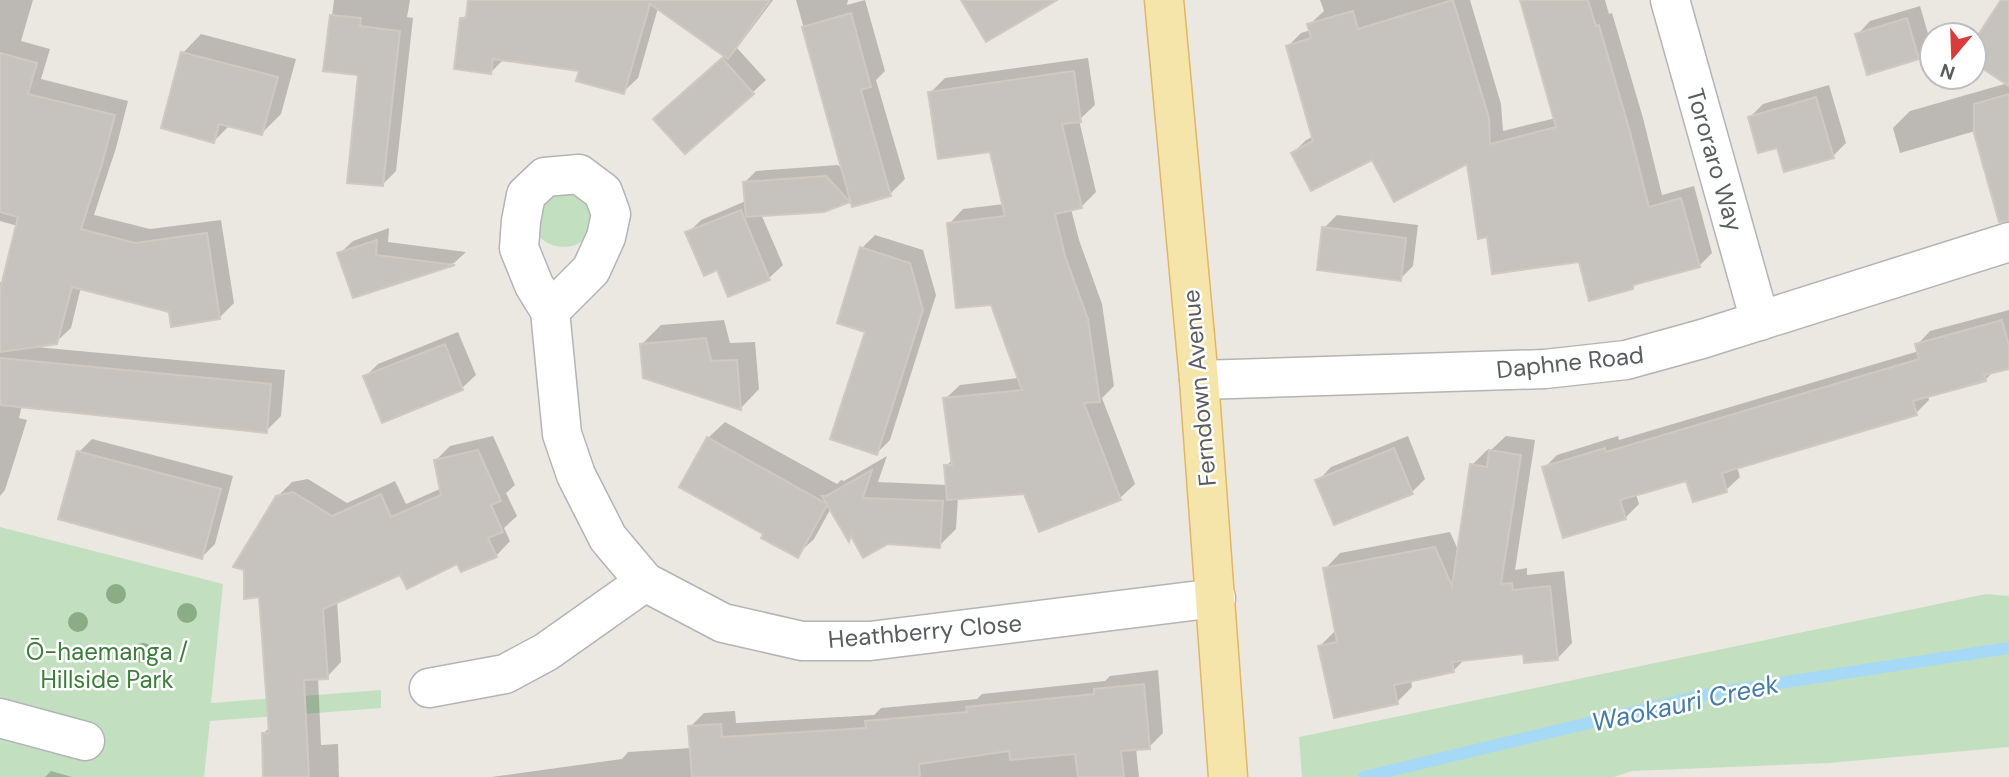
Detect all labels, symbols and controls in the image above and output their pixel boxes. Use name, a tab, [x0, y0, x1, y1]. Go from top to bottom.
north arrow	[1918, 21, 1988, 91]
text: N	[1937, 58, 1958, 86]
street label: Tororaro Way	[1680, 85, 1750, 235]
street label: Ferndown Avenue	[1175, 288, 1223, 488]
street label: Daphne Road	[1495, 339, 1645, 385]
street label: Heathberry Close	[827, 607, 1023, 655]
park label: Ō-haemanga / Hillside Park	[26, 636, 188, 695]
water label: Waokauri Creek	[1588, 666, 1782, 739]

